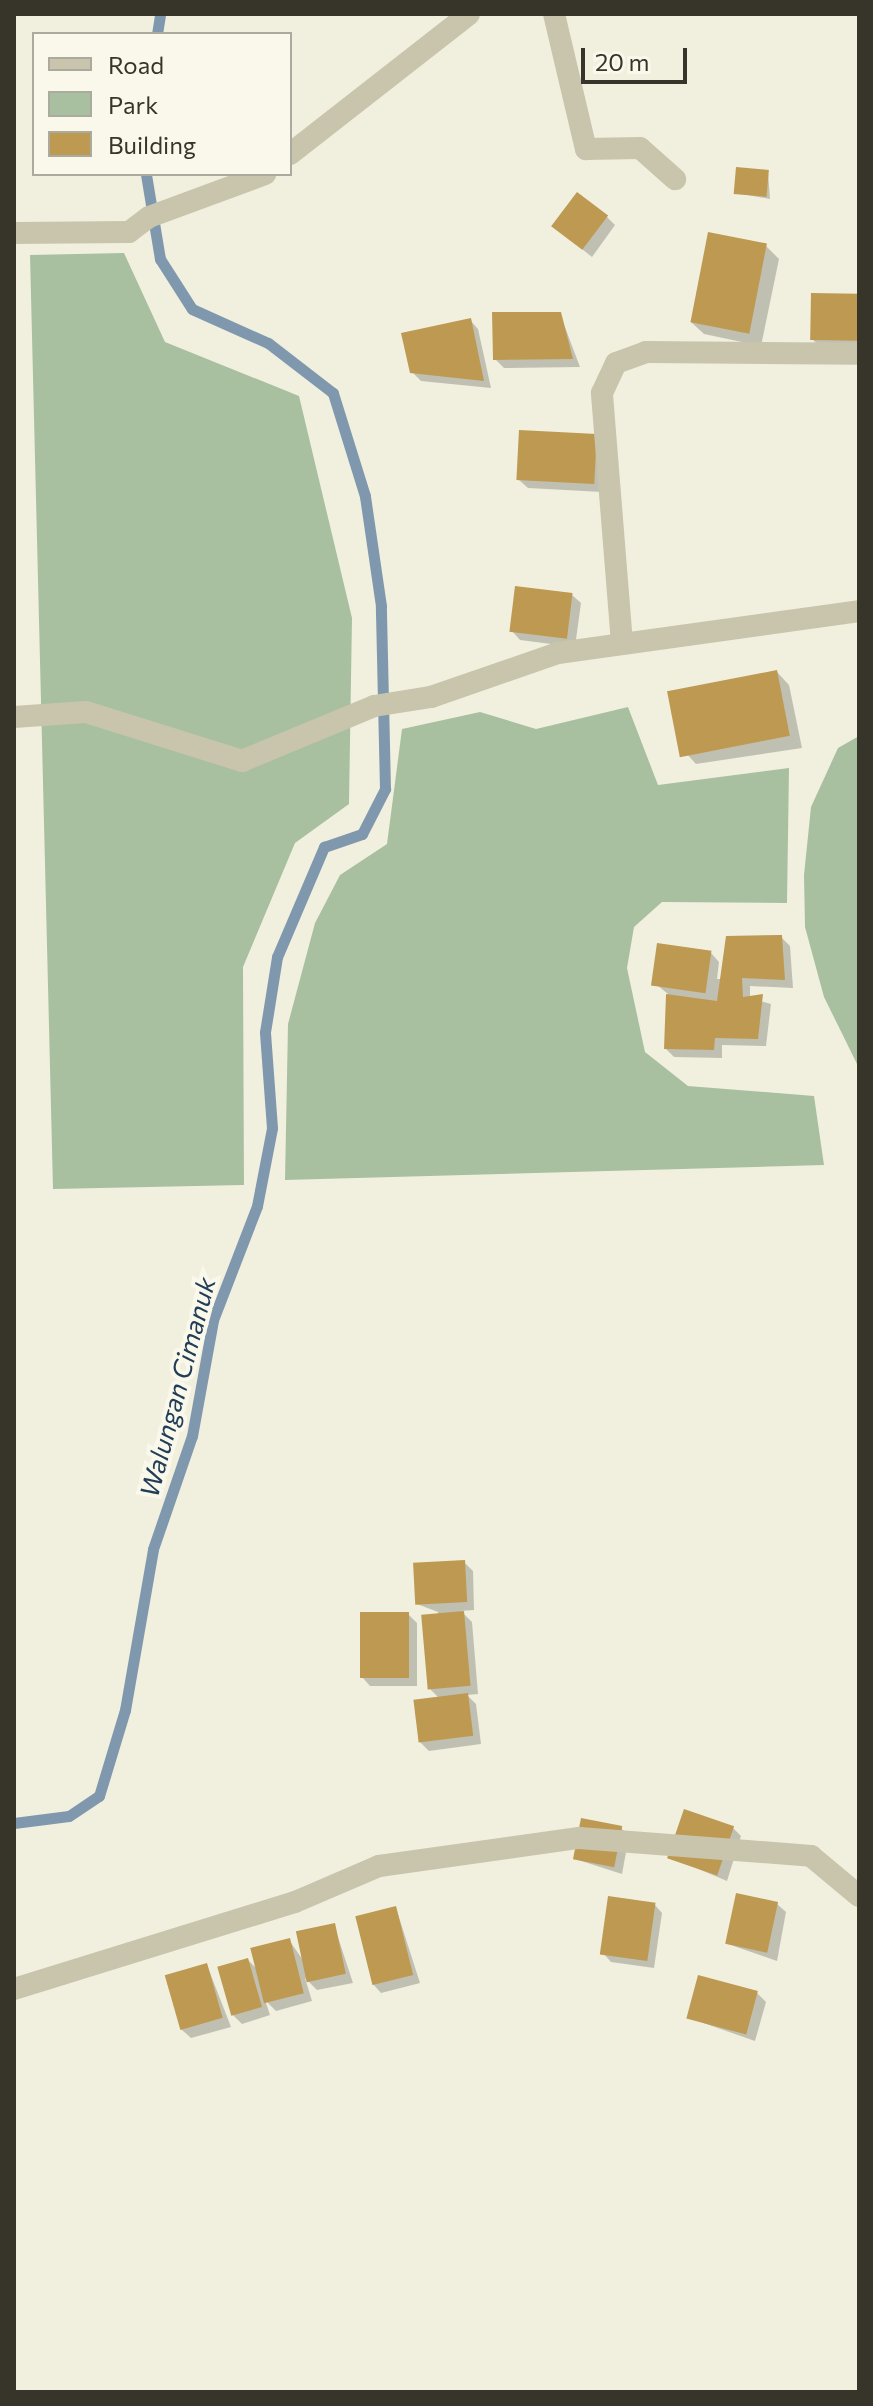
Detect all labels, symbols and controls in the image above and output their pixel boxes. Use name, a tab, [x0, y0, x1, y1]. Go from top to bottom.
legend	[32, 32, 292, 176]
scale bar	[585, 32, 691, 82]
text: 20 m	[595, 47, 649, 76]
text: Road	[108, 50, 164, 79]
text: Park	[108, 90, 158, 119]
text: Building	[108, 130, 196, 159]
water label: Walungan Cimanuk	[133, 1274, 221, 1500]

